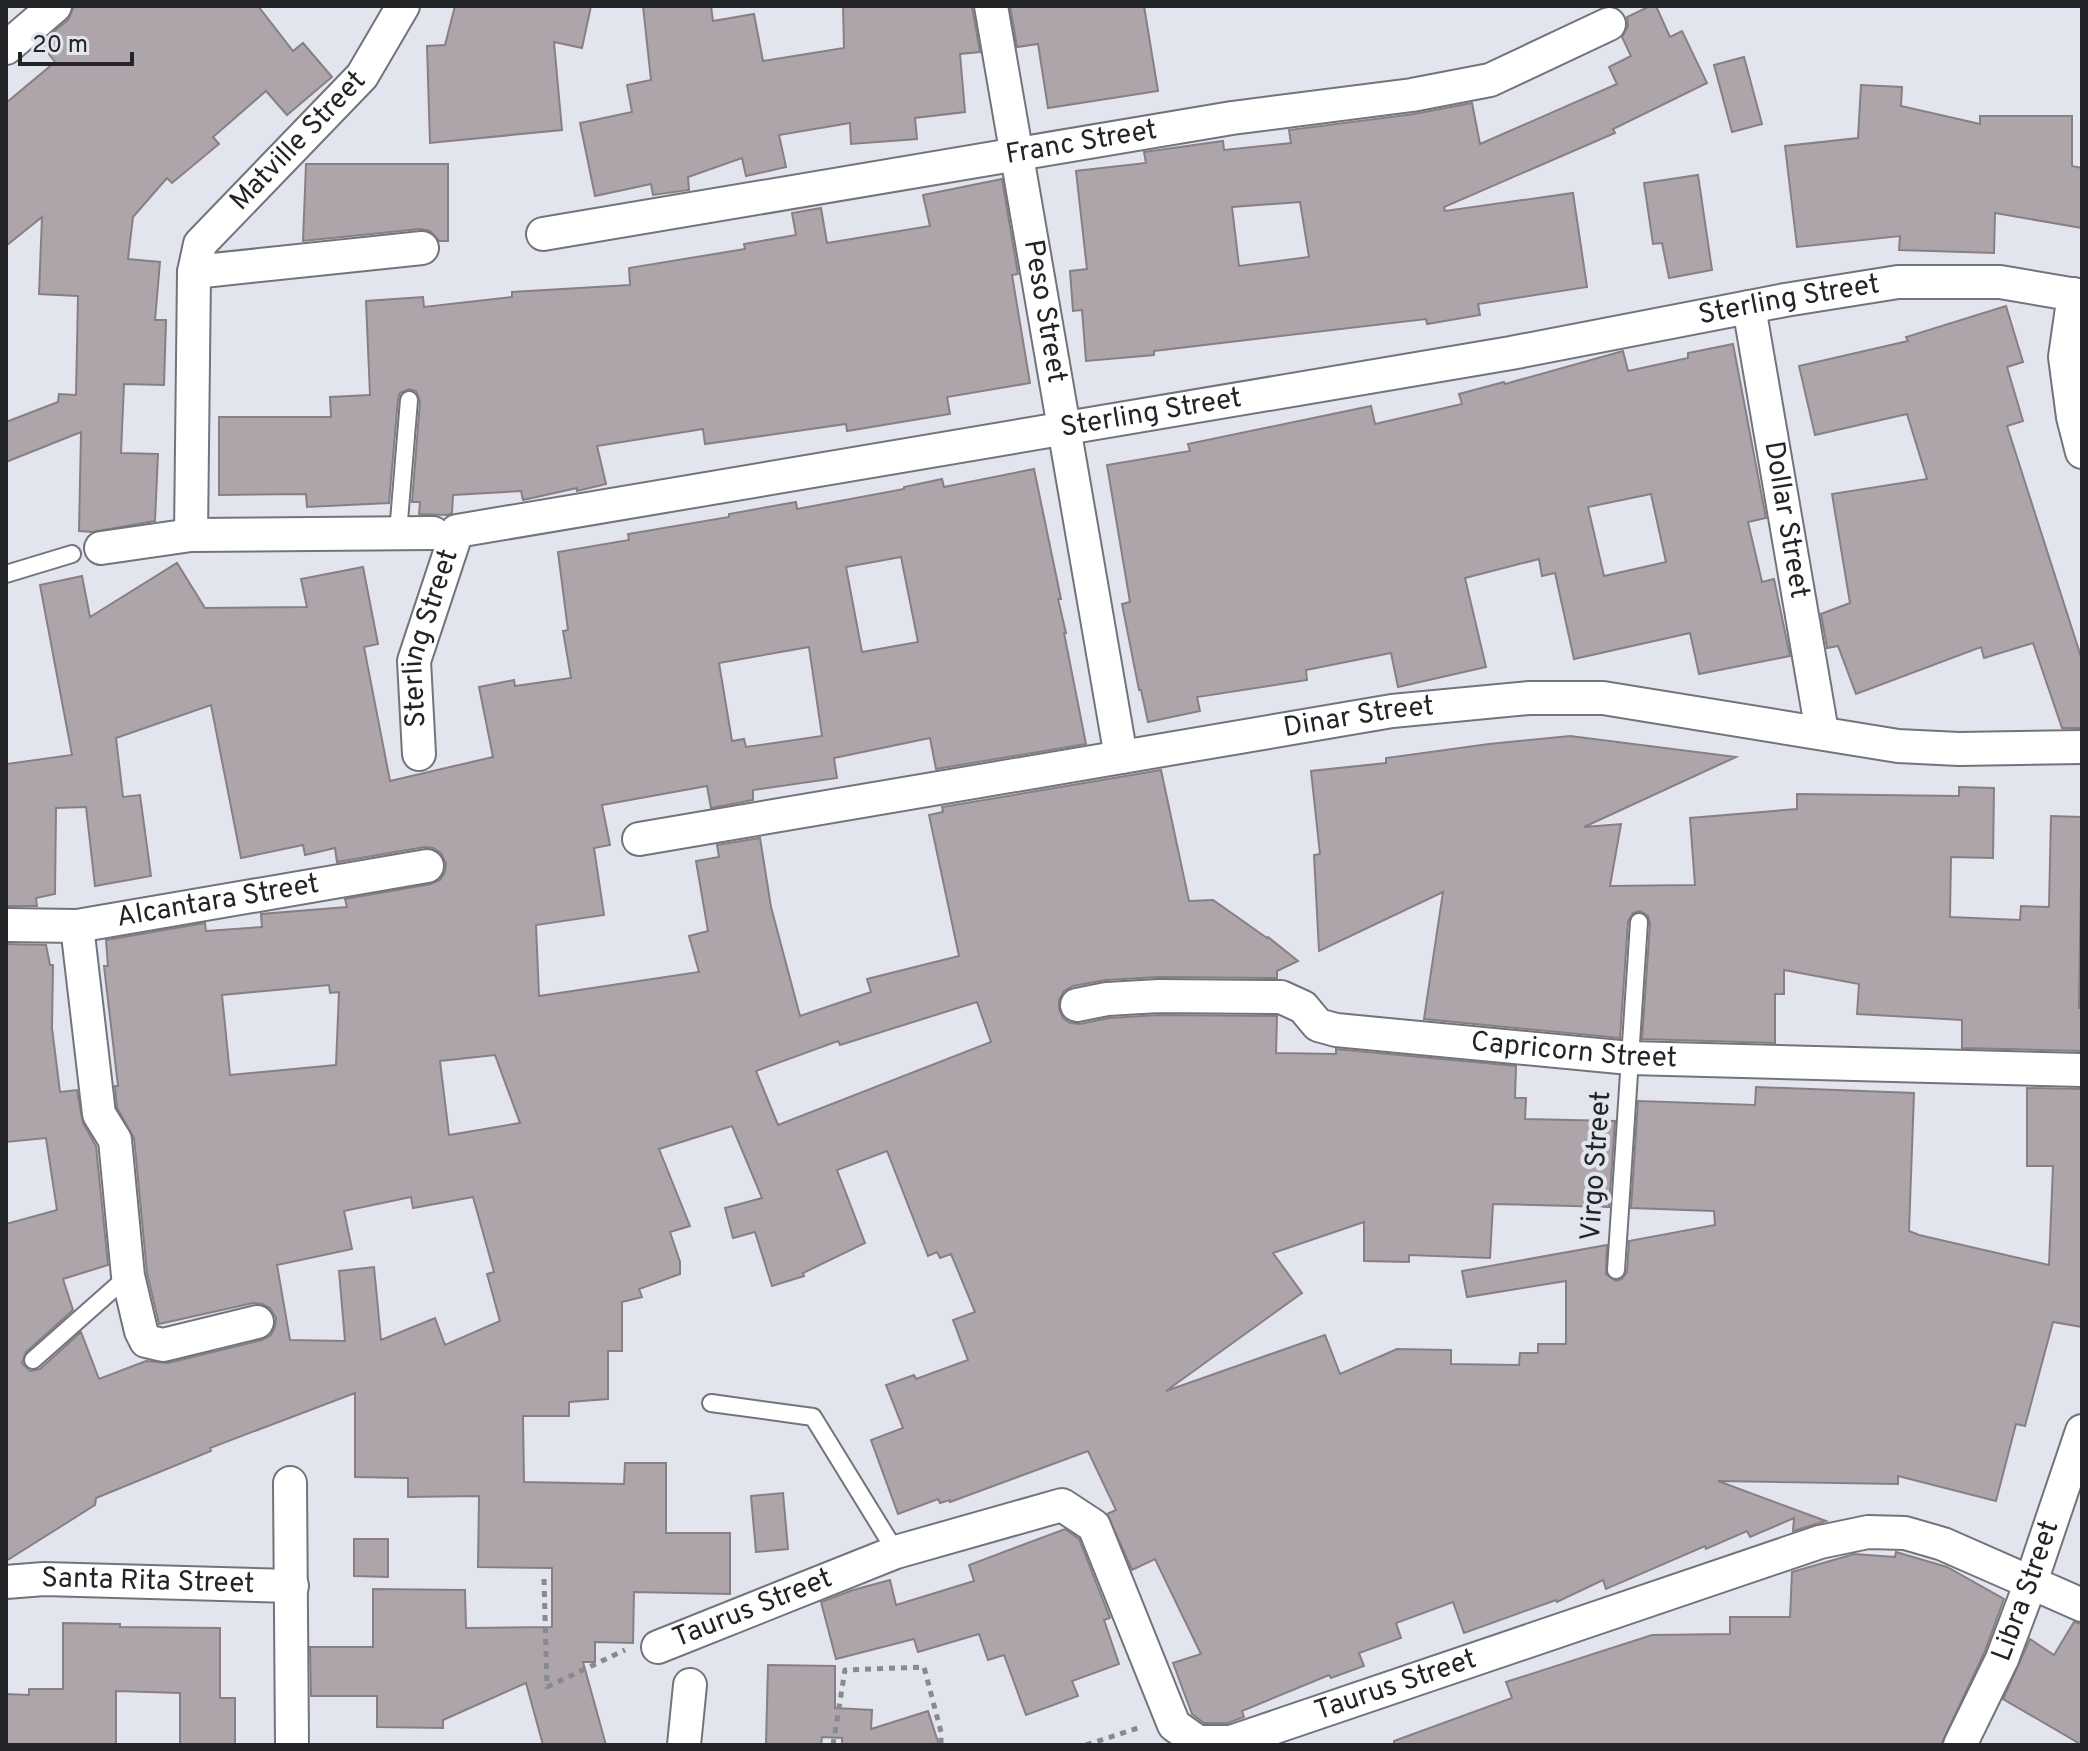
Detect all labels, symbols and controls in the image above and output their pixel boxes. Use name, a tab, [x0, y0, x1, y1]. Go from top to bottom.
scale bar	[20, 16, 132, 66]
text: 20 m	[32, 31, 88, 61]
street label: Matville Street	[223, 64, 375, 219]
street label: Franc Street	[1003, 113, 1160, 174]
street label: Peso Street	[1014, 237, 1074, 386]
street label: Sterling Street	[1696, 267, 1882, 334]
street label: Sterling Street	[1058, 381, 1244, 447]
street label: Dollar Street	[1754, 439, 1817, 601]
street label: Sterling Street	[396, 545, 468, 729]
street label: Dinar Street	[1281, 689, 1436, 747]
street label: Alcantara Street	[114, 867, 322, 937]
street label: Capricorn Street	[1469, 1025, 1678, 1077]
street label: Virgo Street	[1574, 1090, 1620, 1242]
street label: Libra Street	[1985, 1516, 2068, 1667]
street label: Santa Rita Street	[41, 1561, 255, 1603]
street label: Taurus Street	[668, 1561, 838, 1657]
street label: Taurus Street	[1310, 1642, 1481, 1730]

